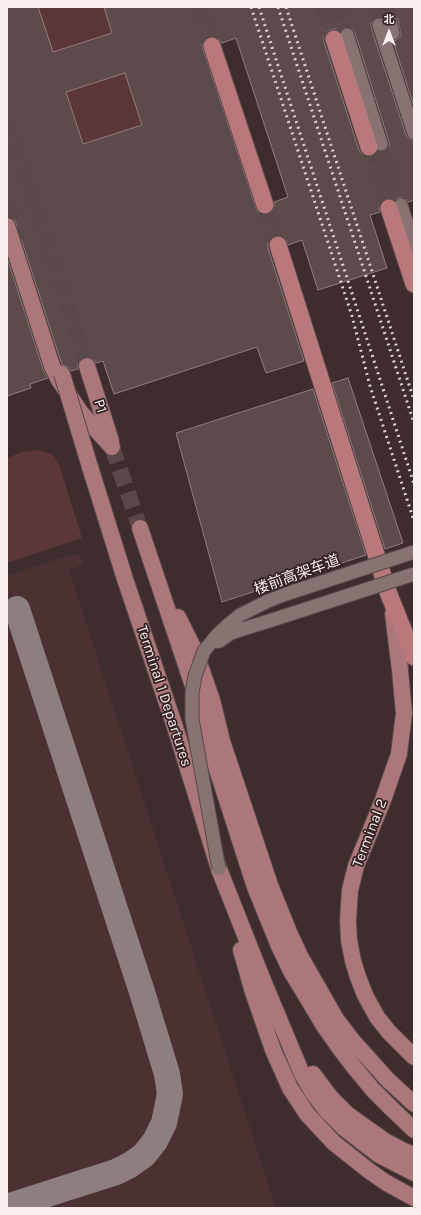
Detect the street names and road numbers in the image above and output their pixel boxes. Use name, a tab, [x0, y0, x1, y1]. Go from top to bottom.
street label: P1	[89, 397, 111, 415]
street label: 楼前高架车道	[252, 551, 342, 599]
street label: Terminal 1 Departures	[133, 623, 195, 769]
street label: Terminal 2	[349, 796, 391, 870]

